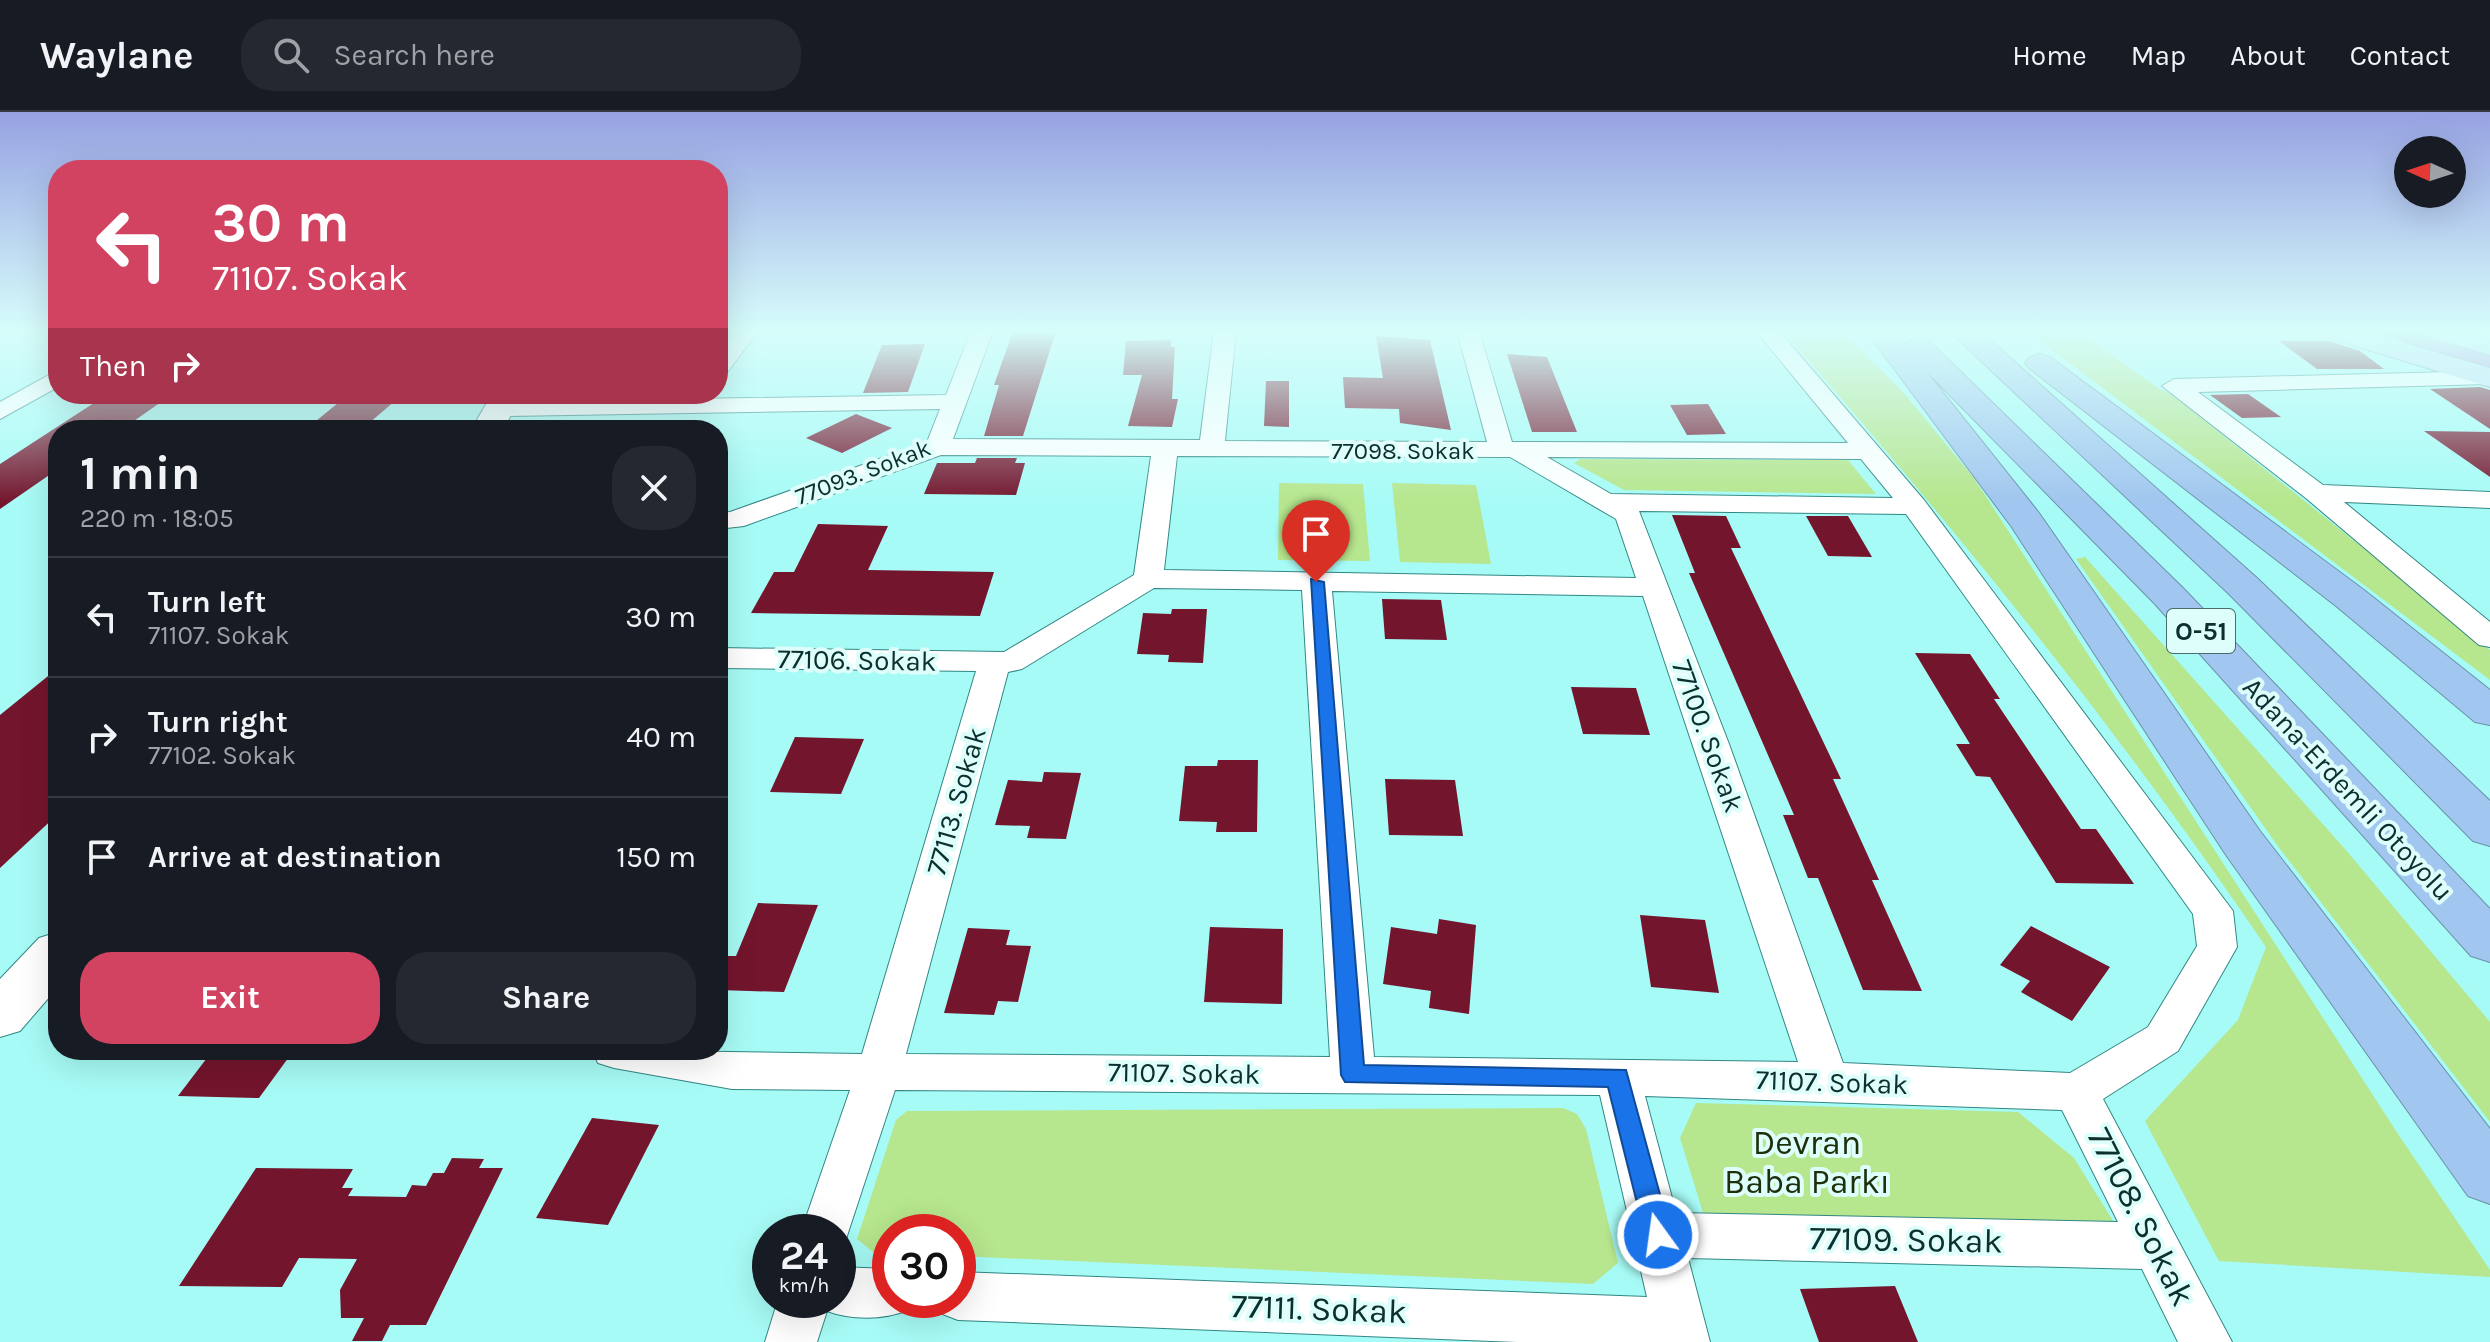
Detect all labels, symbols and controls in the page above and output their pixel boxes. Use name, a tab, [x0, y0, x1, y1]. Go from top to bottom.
search box	[241, 19, 801, 91]
text: Waylane	[40, 33, 193, 78]
icon: search	[269, 33, 313, 77]
text: Search here	[333, 37, 495, 73]
text: Home	[2012, 39, 2087, 72]
text: Map	[2131, 39, 2186, 72]
text: About	[2230, 39, 2306, 72]
text: Contact	[2350, 39, 2450, 72]
north arrow	[2394, 136, 2466, 208]
map controls	[2394, 136, 2466, 208]
text: 30 m	[212, 190, 350, 255]
icon: left	[80, 192, 184, 296]
text: 71107. Sokak	[212, 257, 408, 299]
icon: right	[163, 344, 207, 388]
text: Then	[80, 348, 147, 384]
street label: 77093. Sokak	[791, 433, 935, 511]
street label: 77098. Sokak	[1331, 437, 1475, 465]
text: 1 min	[80, 445, 200, 501]
button: close	[612, 446, 696, 530]
pin	[1282, 500, 1350, 582]
text: 220 m · 18:05	[80, 503, 234, 534]
icon: arrive	[1294, 512, 1338, 556]
text: Turn left	[148, 584, 266, 620]
icon: left	[80, 595, 124, 639]
text: 30 m	[625, 599, 696, 635]
road number: O-51	[2167, 609, 2235, 653]
text: 71107. Sokak	[148, 620, 289, 651]
street label: 77106. Sokak	[777, 642, 937, 678]
street label: 77100. Sokak	[1665, 655, 1751, 817]
street label: Adana-Erdemli Otoyolu	[2236, 671, 2460, 907]
text: Turn right	[148, 704, 288, 740]
icon: right	[80, 715, 124, 759]
text: 40 m	[626, 719, 696, 755]
street label: 77113. Sokak	[919, 723, 993, 879]
text: 77102. Sokak	[148, 740, 296, 771]
icon: arrive	[80, 835, 124, 879]
text: Arrive at destination	[148, 839, 442, 875]
text: 150 m	[616, 839, 696, 875]
button: Exit	[80, 952, 380, 1044]
button: Share	[396, 952, 696, 1044]
street label: 71107. Sokak	[1108, 1055, 1260, 1091]
street label: 71107. Sokak	[1755, 1063, 1909, 1101]
street label: 77108. Sokak	[2079, 1121, 2203, 1313]
park label: Devran Baba Parkı	[1724, 1123, 1890, 1202]
position arrow	[1616, 1193, 1700, 1277]
speed limit sign: 30	[872, 1214, 976, 1318]
street label: 77109. Sokak	[1809, 1218, 2003, 1262]
text: 24	[780, 1232, 828, 1279]
text: km/h	[779, 1274, 829, 1297]
street label: 77111. Sokak	[1230, 1286, 1408, 1332]

